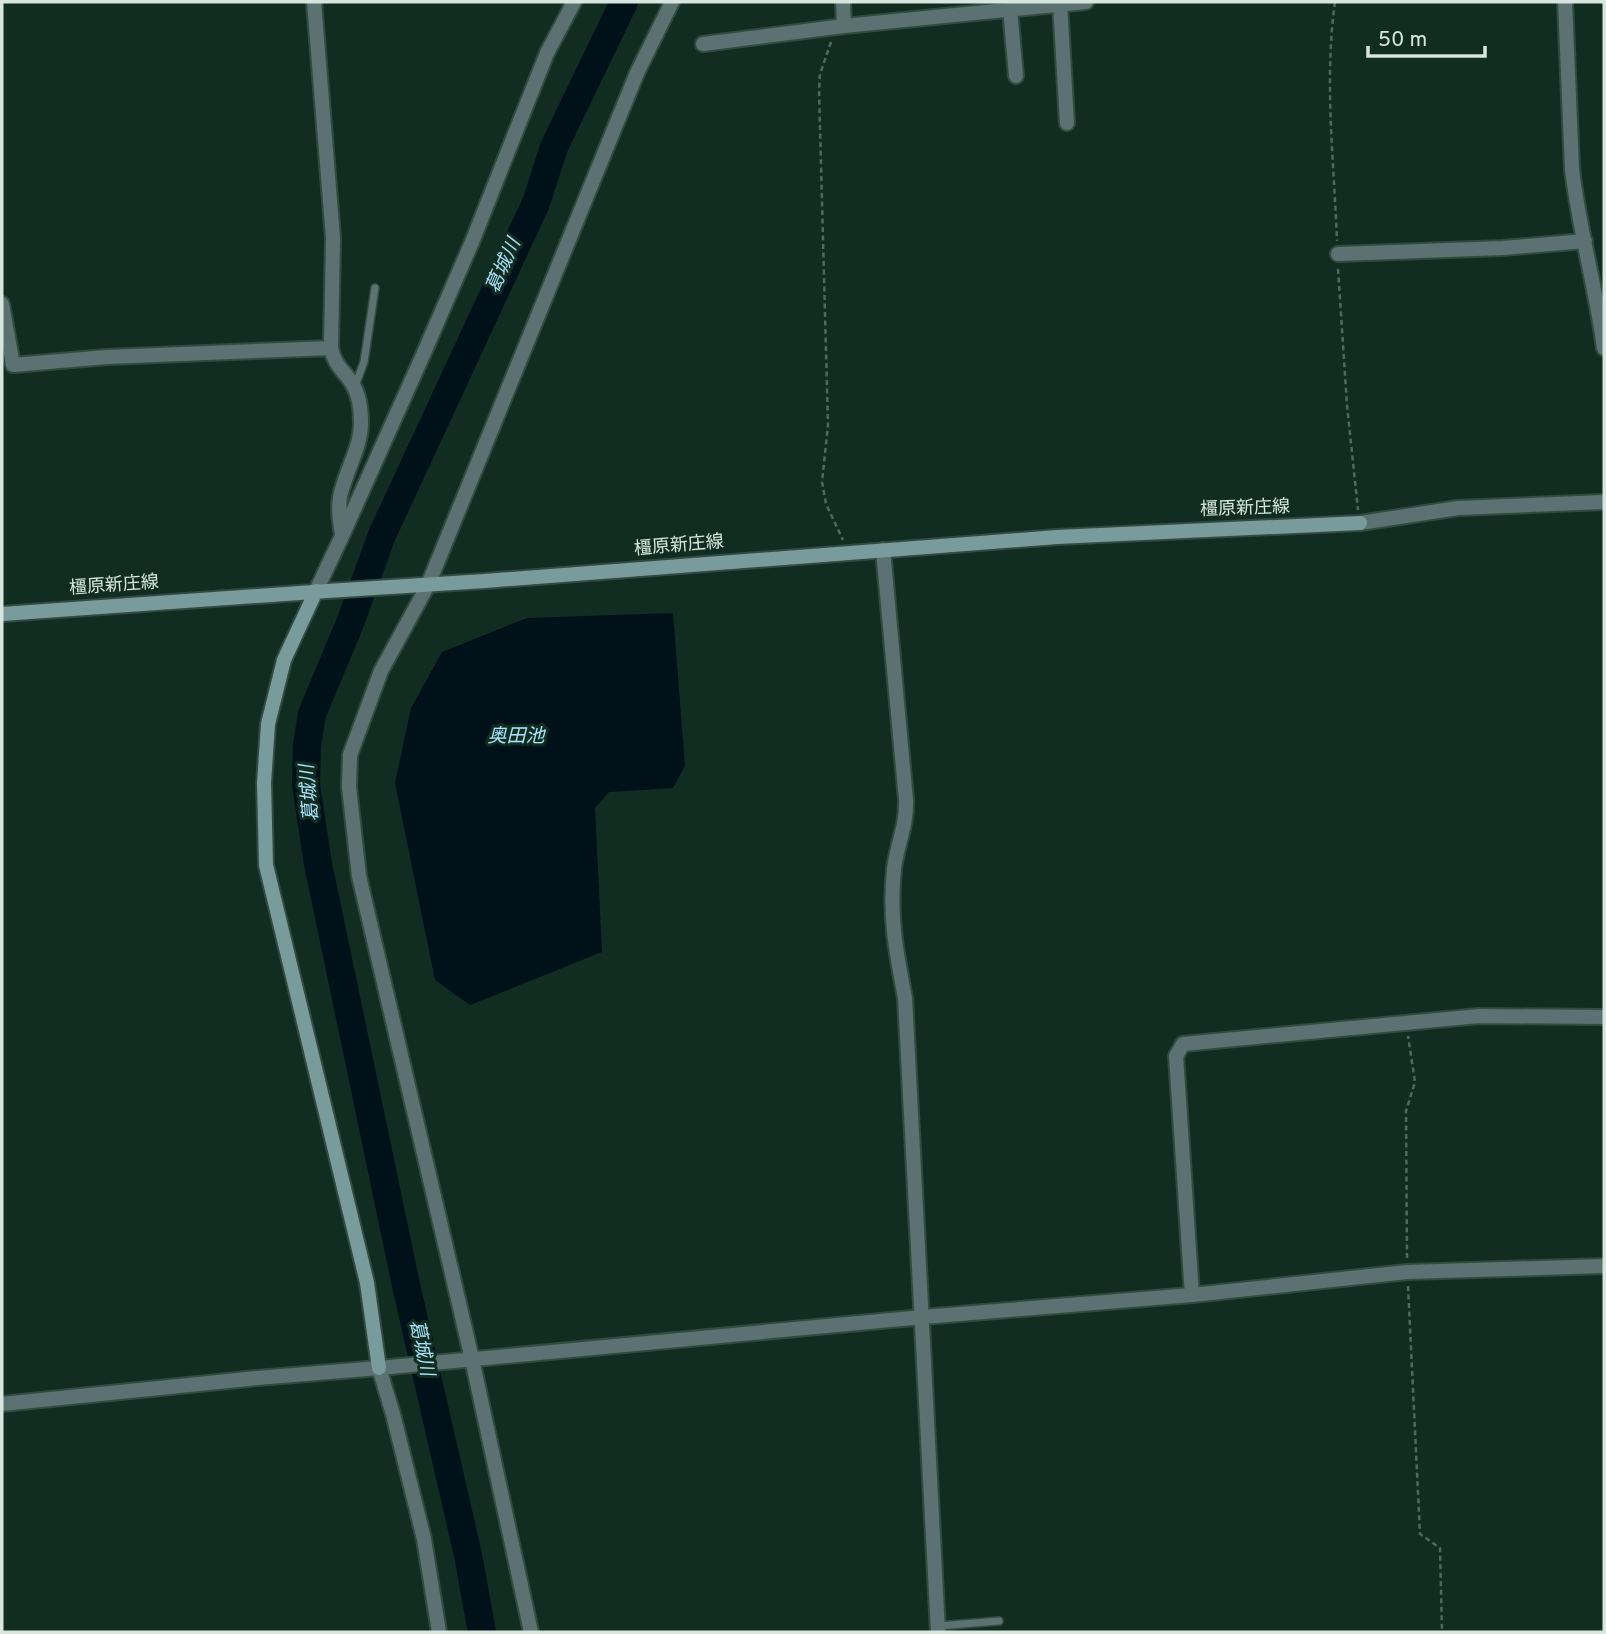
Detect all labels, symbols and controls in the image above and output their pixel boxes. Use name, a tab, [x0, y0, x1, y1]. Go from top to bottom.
scale bar	[1368, 14, 1485, 58]
text: 50 m	[1378, 27, 1427, 54]
water label: 葛城川	[481, 233, 527, 297]
street label: 橿原新庄線	[1200, 496, 1290, 522]
street label: 橿原新庄線	[633, 531, 725, 561]
street label: 橿原新庄線	[68, 571, 160, 601]
water label: 奥田池	[487, 725, 546, 749]
water label: 葛城川	[295, 762, 324, 822]
water label: 葛城川	[403, 1318, 439, 1380]

